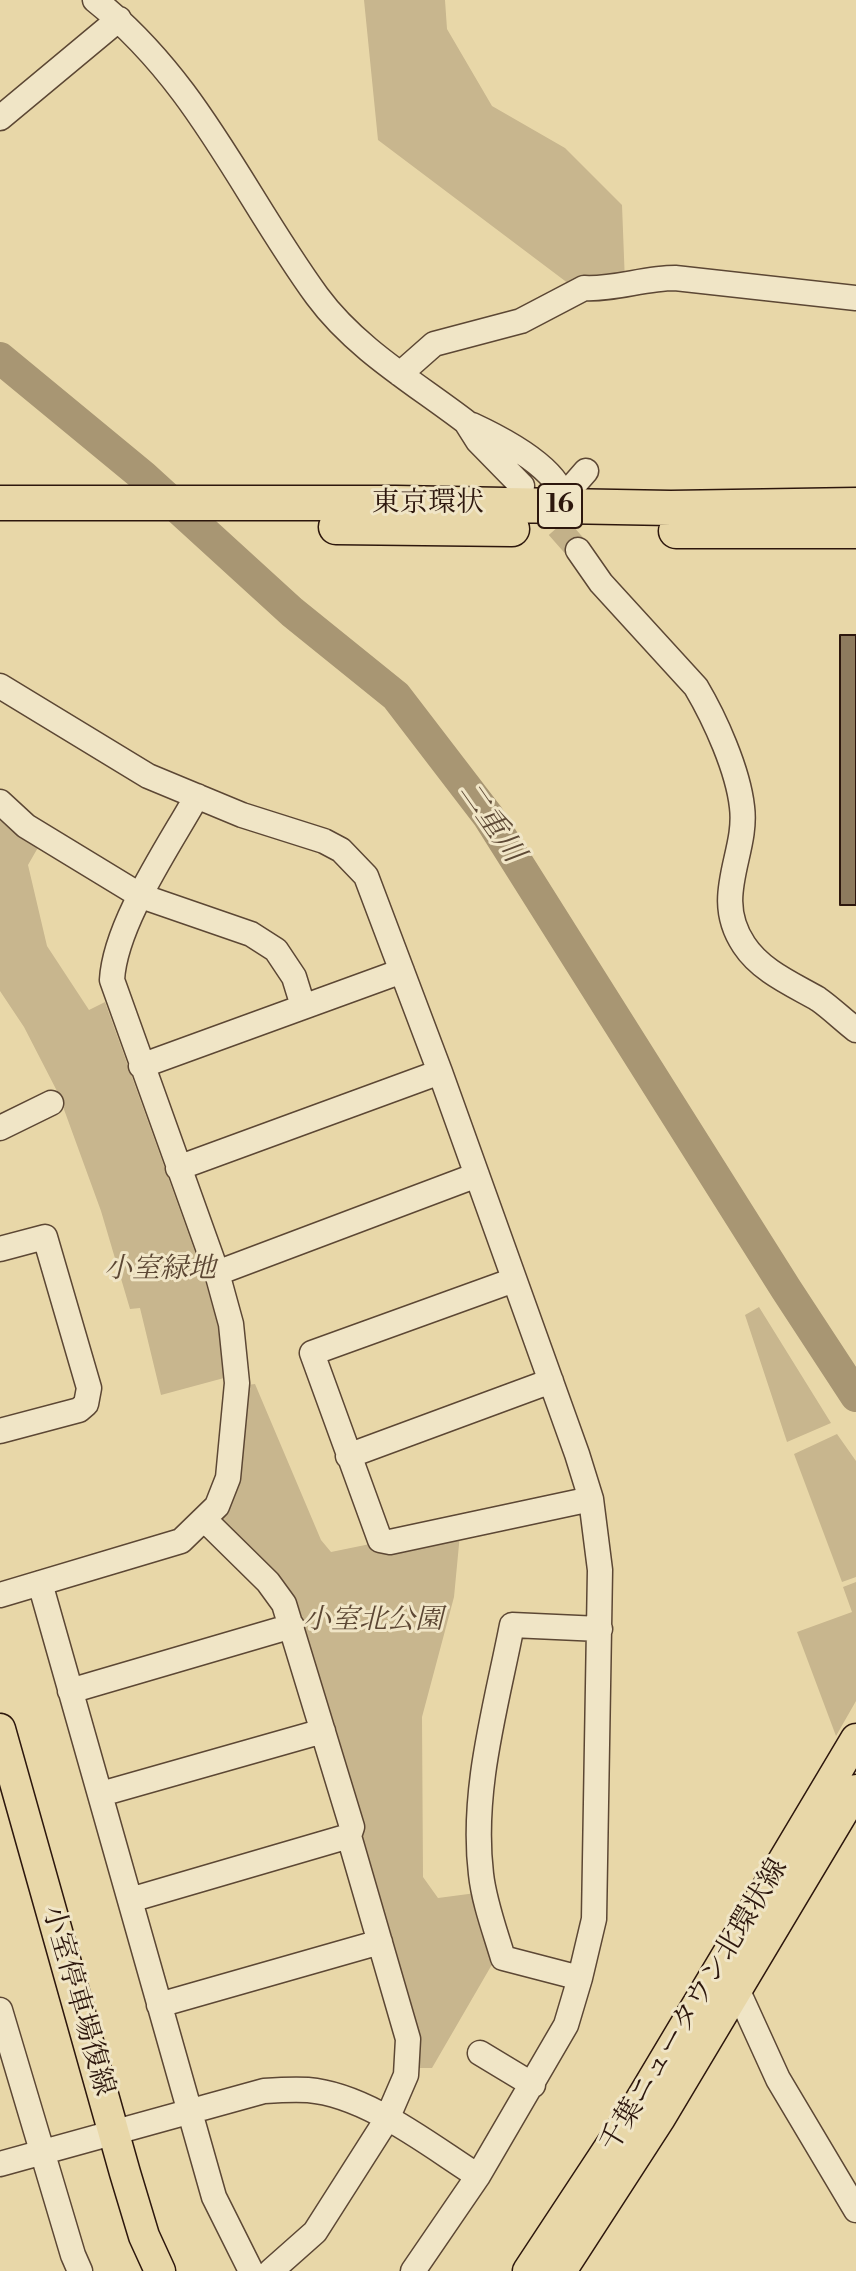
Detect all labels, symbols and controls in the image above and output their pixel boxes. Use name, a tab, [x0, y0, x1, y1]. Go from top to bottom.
road number: 16	[538, 484, 582, 528]
street label: 東京環状	[372, 487, 484, 521]
water label: 二重川	[449, 776, 531, 870]
park label: 小室緑地	[104, 1253, 216, 1287]
park label: 小室北公園	[303, 1604, 443, 1638]
street label: 千葉ニュータウン北環状線	[594, 1853, 796, 2159]
street label: 小室停車場復線	[34, 1902, 120, 2100]

